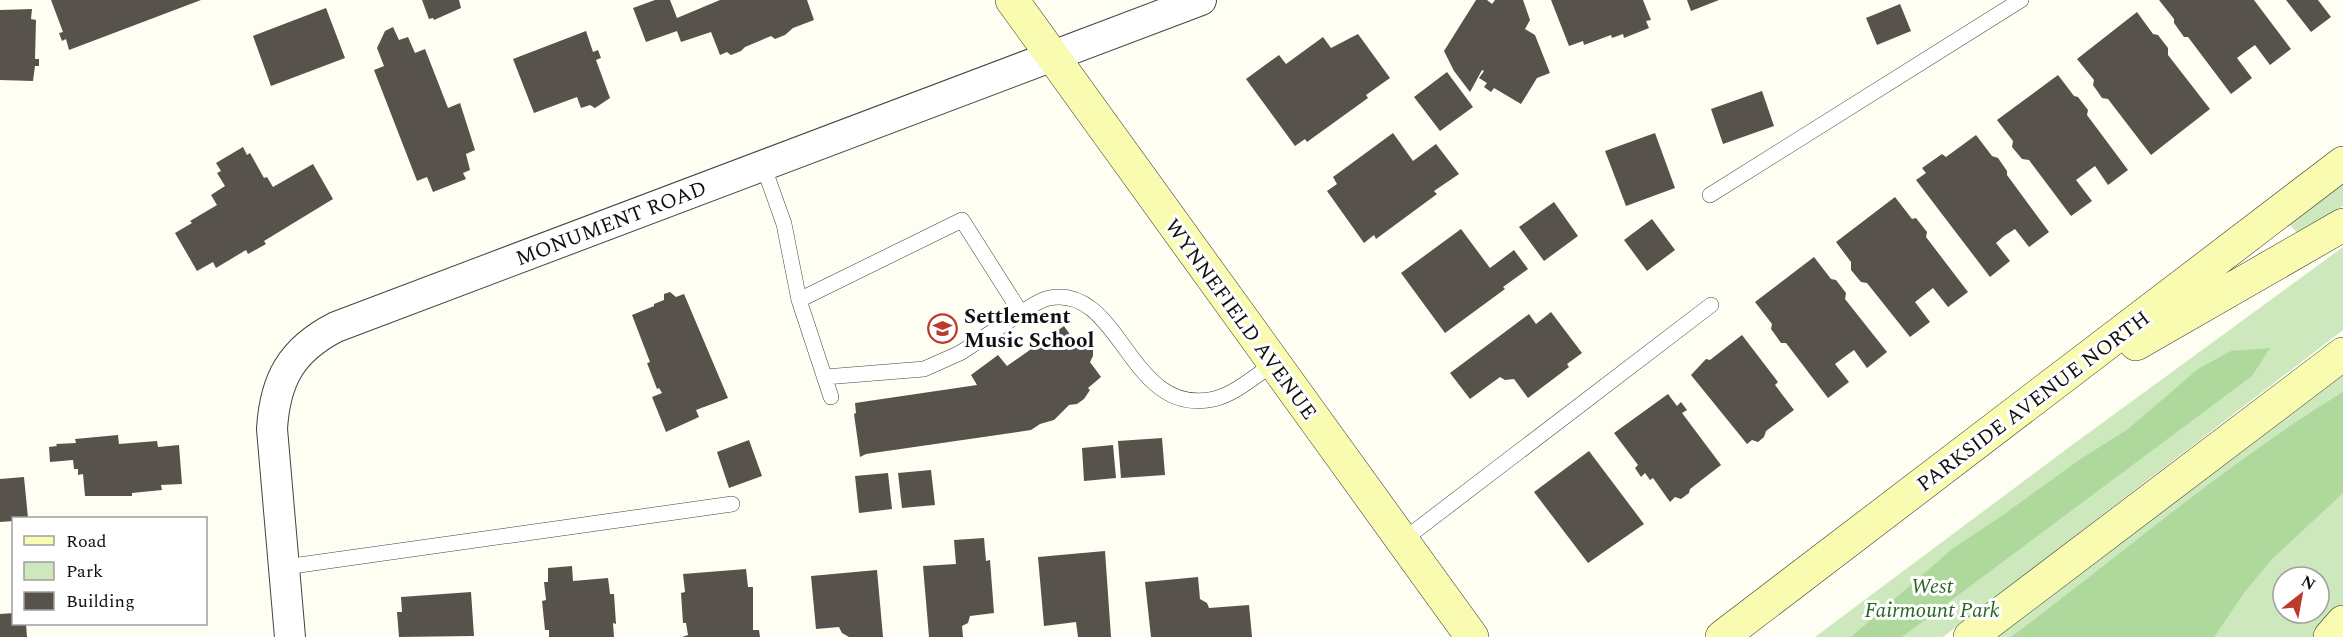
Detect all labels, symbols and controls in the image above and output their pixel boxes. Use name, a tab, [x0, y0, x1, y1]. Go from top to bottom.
street label: MONUMENT ROAD	[511, 173, 712, 275]
street label: WYNNEFIELD AVENUE	[1156, 212, 1324, 427]
place label: Settlement Music School	[964, 301, 1094, 357]
street label: PARKSIDE AVENUE NORTH	[1910, 303, 2157, 500]
school or university icon: Settlement Music School	[927, 312, 959, 344]
legend	[12, 517, 207, 625]
text: Road	[66, 528, 107, 555]
text: Park	[66, 558, 103, 585]
north arrow	[2271, 565, 2331, 625]
text: N	[2296, 569, 2320, 597]
park label: West Fairmount Park	[1864, 571, 2000, 627]
text: Building	[66, 588, 135, 615]

